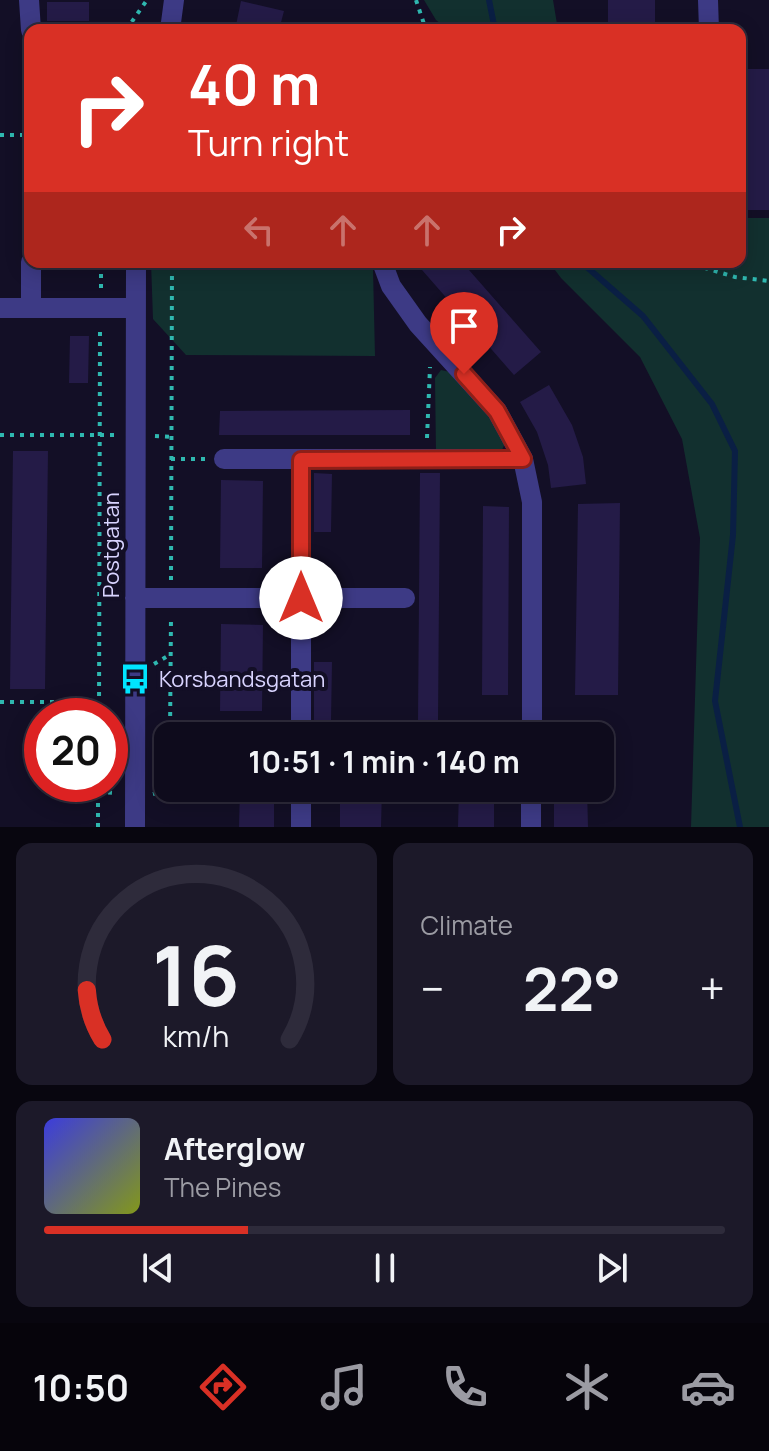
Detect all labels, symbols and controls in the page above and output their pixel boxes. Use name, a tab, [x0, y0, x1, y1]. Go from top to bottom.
text: 40 m	[188, 45, 320, 122]
icon: right	[56, 56, 160, 160]
text: Turn right	[188, 118, 349, 167]
icon: left	[237, 208, 281, 252]
icon: ahead	[321, 208, 365, 252]
icon: ahead	[405, 208, 449, 252]
icon: right	[489, 208, 533, 252]
pin	[430, 292, 498, 374]
icon: arrive	[442, 304, 486, 348]
street label: Postgatan	[96, 492, 126, 598]
position arrow	[259, 556, 343, 640]
bus stop icon: Korsbandsgatan	[118, 662, 152, 696]
place label: Korsbandsgatan	[159, 664, 325, 694]
speed limit sign: 20	[24, 698, 128, 802]
text: 10:51 · 1 min · 140 m	[248, 741, 520, 782]
text: Climate	[421, 907, 513, 943]
text: 16	[152, 917, 240, 1031]
text: 22°	[523, 947, 621, 1029]
text: −	[421, 958, 444, 1018]
text: +	[700, 958, 725, 1018]
text: km/h	[163, 1017, 229, 1056]
text: Afterglow	[164, 1128, 305, 1169]
text: The Pines	[164, 1169, 281, 1205]
icon: previous	[136, 1246, 180, 1290]
icon: pause	[363, 1246, 407, 1290]
icon: next	[590, 1246, 634, 1290]
icon: directions	[195, 1359, 251, 1415]
icon: music	[316, 1359, 372, 1415]
icon: phone	[437, 1359, 493, 1415]
icon: climate	[559, 1359, 615, 1415]
icon: car	[680, 1359, 736, 1415]
text: 10:50	[33, 1363, 129, 1412]

